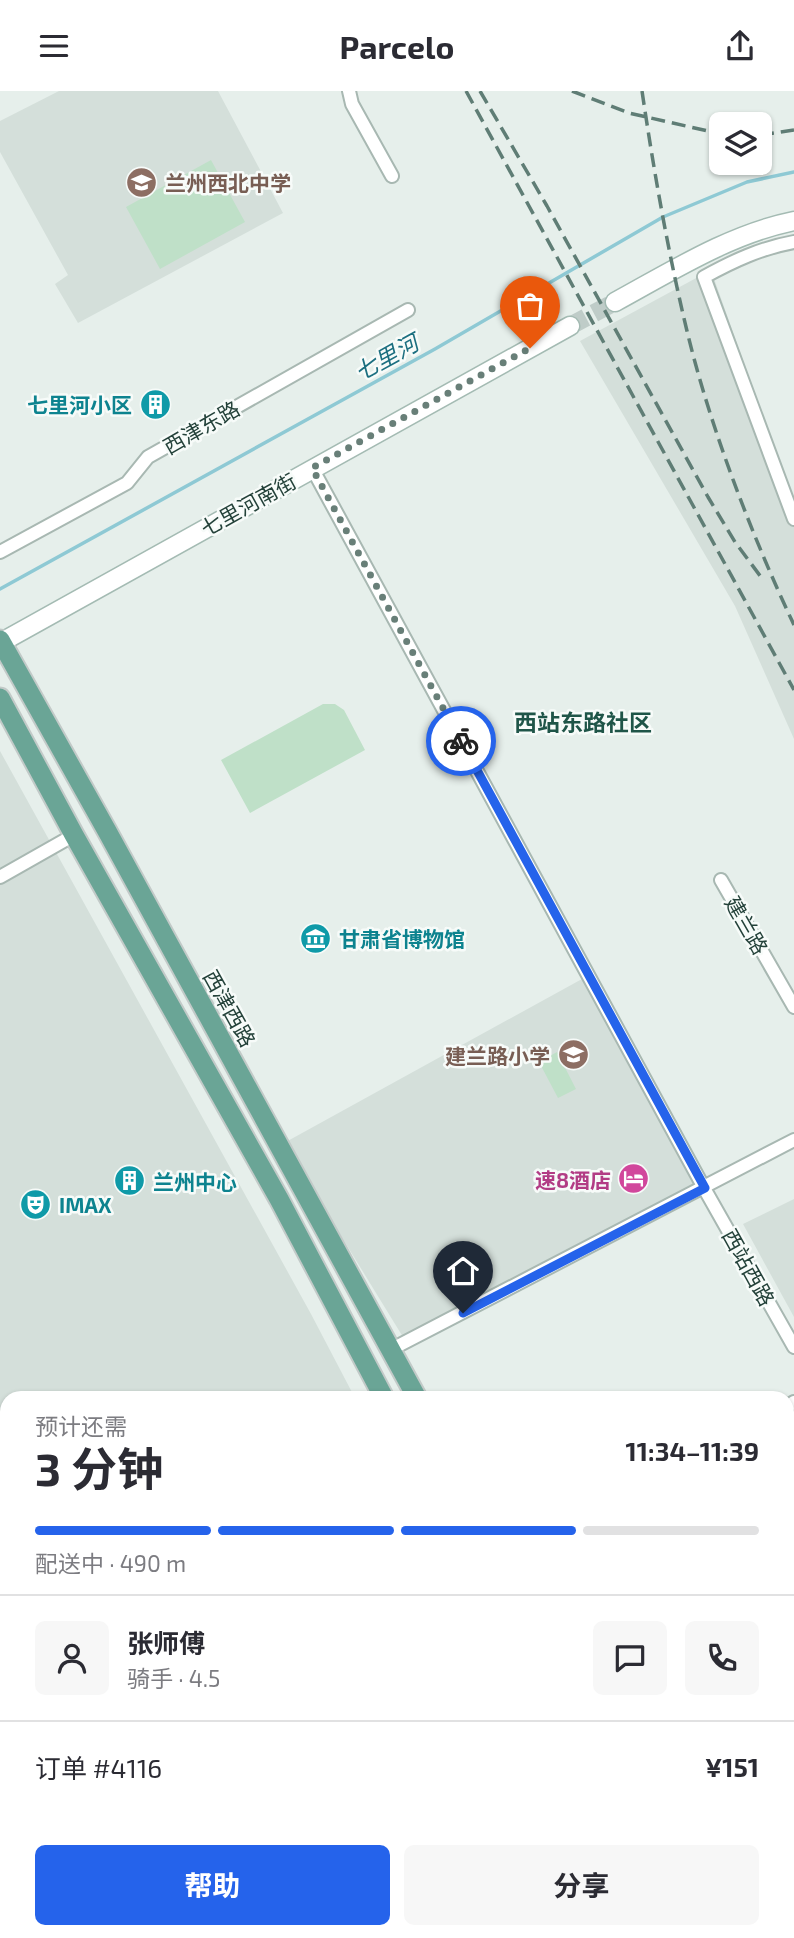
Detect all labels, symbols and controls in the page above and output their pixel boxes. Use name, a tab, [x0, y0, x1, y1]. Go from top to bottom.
icon: menu	[35, 27, 73, 65]
text: Parcelo	[340, 27, 454, 65]
icon: share	[721, 27, 759, 65]
map controls	[709, 112, 772, 175]
button: layers	[709, 112, 772, 175]
school or university icon: 兰州西北中学	[125, 165, 159, 199]
place label: 兰州西北中学	[165, 170, 291, 195]
pin	[500, 276, 560, 348]
icon: bag	[511, 287, 549, 325]
water label: 七里河	[349, 326, 426, 386]
building icon: 七里河小区	[138, 387, 172, 421]
place label: 七里河小区	[27, 392, 132, 417]
street label: 西津东路	[158, 395, 244, 459]
street label: 七里河南街	[196, 468, 300, 540]
courier	[426, 706, 496, 776]
district label: 西站东路社区	[514, 708, 652, 736]
icon: bike	[442, 722, 480, 760]
street label: 建兰路	[720, 891, 774, 959]
museum icon: 甘肃省博物馆	[299, 921, 333, 955]
place label: 甘肃省博物馆	[339, 926, 465, 951]
street label: 西津西路	[199, 965, 261, 1051]
school or university icon: 建兰路小学	[556, 1038, 590, 1072]
place label: 建兰路小学	[445, 1043, 550, 1068]
hotel icon: 速8酒店	[617, 1162, 651, 1196]
building icon: 兰州中心	[113, 1164, 147, 1198]
place label: 速8酒店	[535, 1167, 611, 1192]
place label: 兰州中心	[153, 1169, 237, 1194]
theatre icon: IMAX	[19, 1187, 53, 1221]
place label: IMAX	[59, 1192, 112, 1217]
street label: 西站西路	[718, 1224, 780, 1310]
pin	[433, 1241, 493, 1313]
icon: home	[444, 1252, 482, 1290]
text: 预计还需	[35, 1412, 127, 1440]
text: 11:34–11:39	[626, 1435, 759, 1466]
text: 3 分钟	[35, 1440, 163, 1495]
text: 配送中 · 490 m	[35, 1549, 186, 1577]
button: person	[35, 1621, 109, 1695]
button: chat	[593, 1621, 667, 1695]
button: phone	[685, 1621, 759, 1695]
text: 张师傅	[127, 1627, 205, 1658]
text: 骑手 · 4.5	[127, 1664, 220, 1692]
text: ¥151	[705, 1751, 759, 1782]
text: 订单 #4116	[35, 1752, 162, 1783]
button: 帮助	[35, 1845, 390, 1925]
button: 分享	[404, 1845, 759, 1925]

